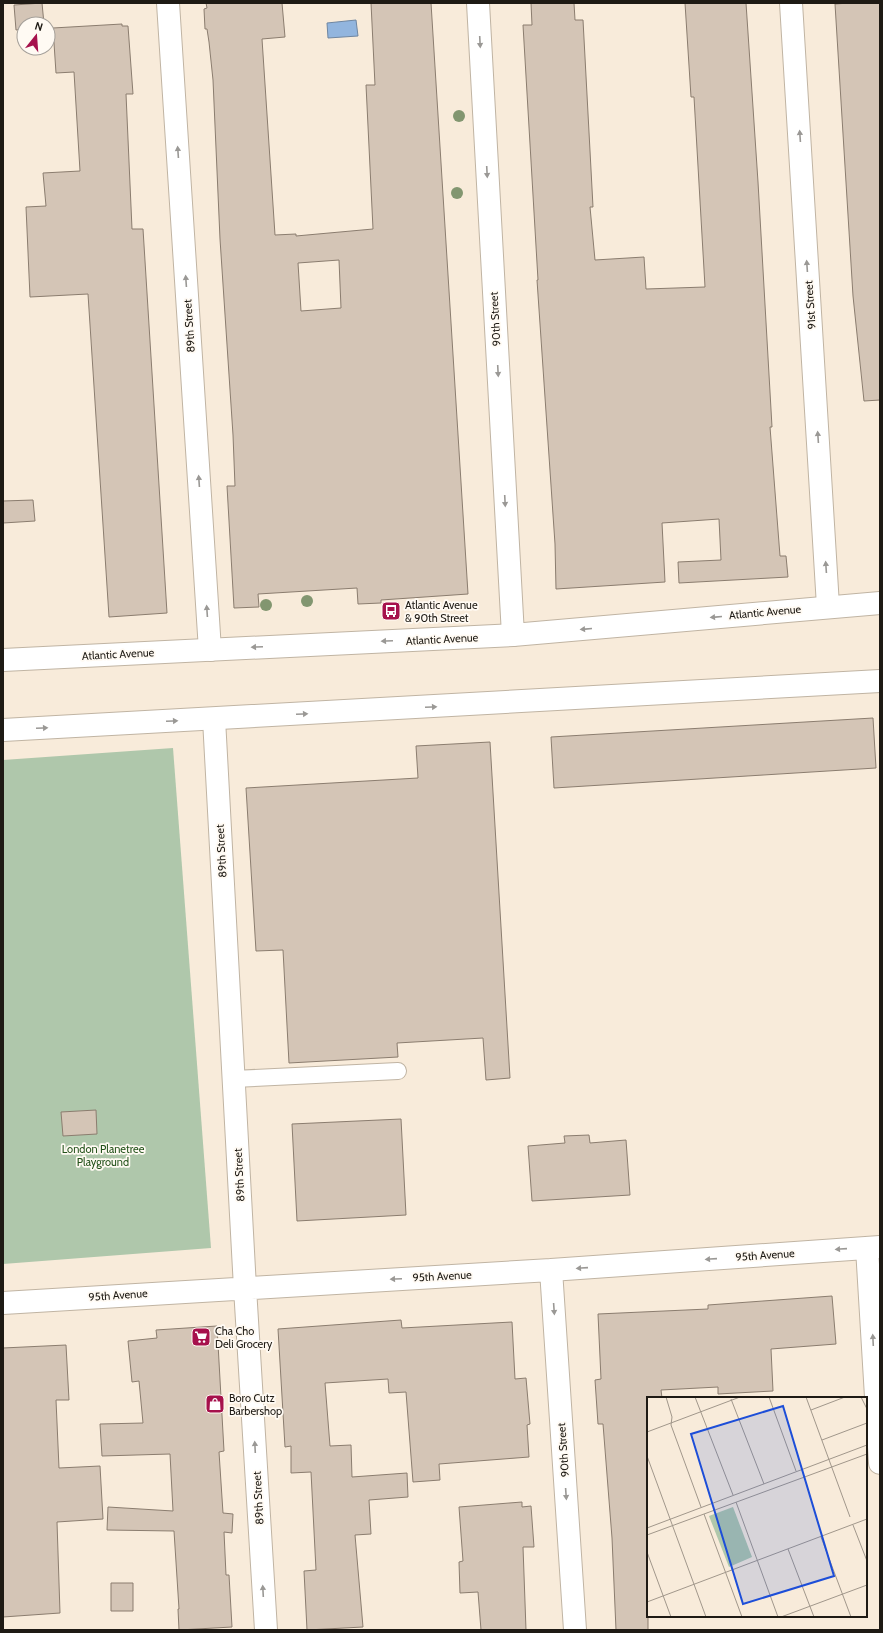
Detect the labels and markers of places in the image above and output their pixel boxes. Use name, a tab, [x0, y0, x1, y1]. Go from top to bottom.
place label: Atlantic Avenue & 90th Street	[405, 598, 478, 625]
bus stop icon: Atlantic Avenue & 90th Street	[380, 600, 402, 622]
place label: Cha Cho Deli Grocery	[215, 1324, 273, 1351]
supermarket icon: Cha Cho Deli Grocery	[190, 1326, 212, 1348]
place label: Boro Cutz Barbershop	[229, 1391, 282, 1418]
shop icon: Boro Cutz Barbershop	[204, 1393, 226, 1415]

